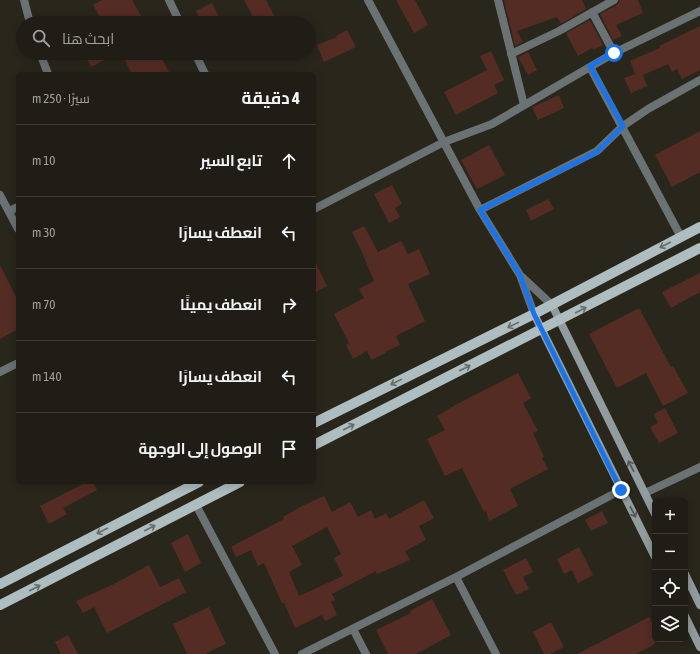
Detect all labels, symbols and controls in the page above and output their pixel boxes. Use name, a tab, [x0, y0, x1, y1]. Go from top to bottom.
search box	[16, 16, 316, 60]
icon: search	[30, 27, 52, 49]
text: ابحث هنا	[62, 30, 114, 47]
route start	[605, 44, 623, 62]
text: 4 دقيقة	[242, 88, 300, 108]
text: سيرًا · 250 m	[32, 91, 90, 106]
icon: ahead	[278, 150, 300, 172]
text: تابع السير	[200, 152, 262, 169]
text: 10 m	[32, 153, 55, 168]
icon: left	[278, 222, 300, 244]
text: انعطف يسارًا	[178, 224, 262, 241]
text: 30 m	[32, 225, 55, 240]
one-way arrow	[660, 242, 672, 249]
icon: right	[278, 294, 300, 316]
text: انعطف يمينًا	[180, 296, 262, 313]
text: 70 m	[32, 297, 55, 312]
one-way arrow	[574, 306, 586, 313]
one-way arrow	[507, 322, 519, 329]
one-way arrow	[458, 364, 470, 371]
icon: left	[278, 366, 300, 388]
text: انعطف يسارًا	[178, 368, 262, 385]
text: 140 m	[32, 369, 62, 384]
one-way arrow	[390, 379, 402, 386]
one-way arrow	[343, 423, 355, 430]
icon: arrive	[278, 438, 300, 460]
text: الوصول إلى الوجهة	[138, 440, 262, 457]
one-way arrow	[627, 460, 634, 472]
route end	[612, 481, 630, 499]
map controls	[652, 498, 688, 642]
button: +	[652, 498, 688, 534]
one-way arrow	[629, 506, 637, 518]
one-way arrow	[144, 524, 156, 531]
one-way arrow	[96, 528, 108, 536]
button: −	[652, 534, 688, 570]
button: locate	[652, 570, 688, 606]
one-way arrow	[29, 583, 41, 591]
button: layers	[652, 606, 688, 642]

